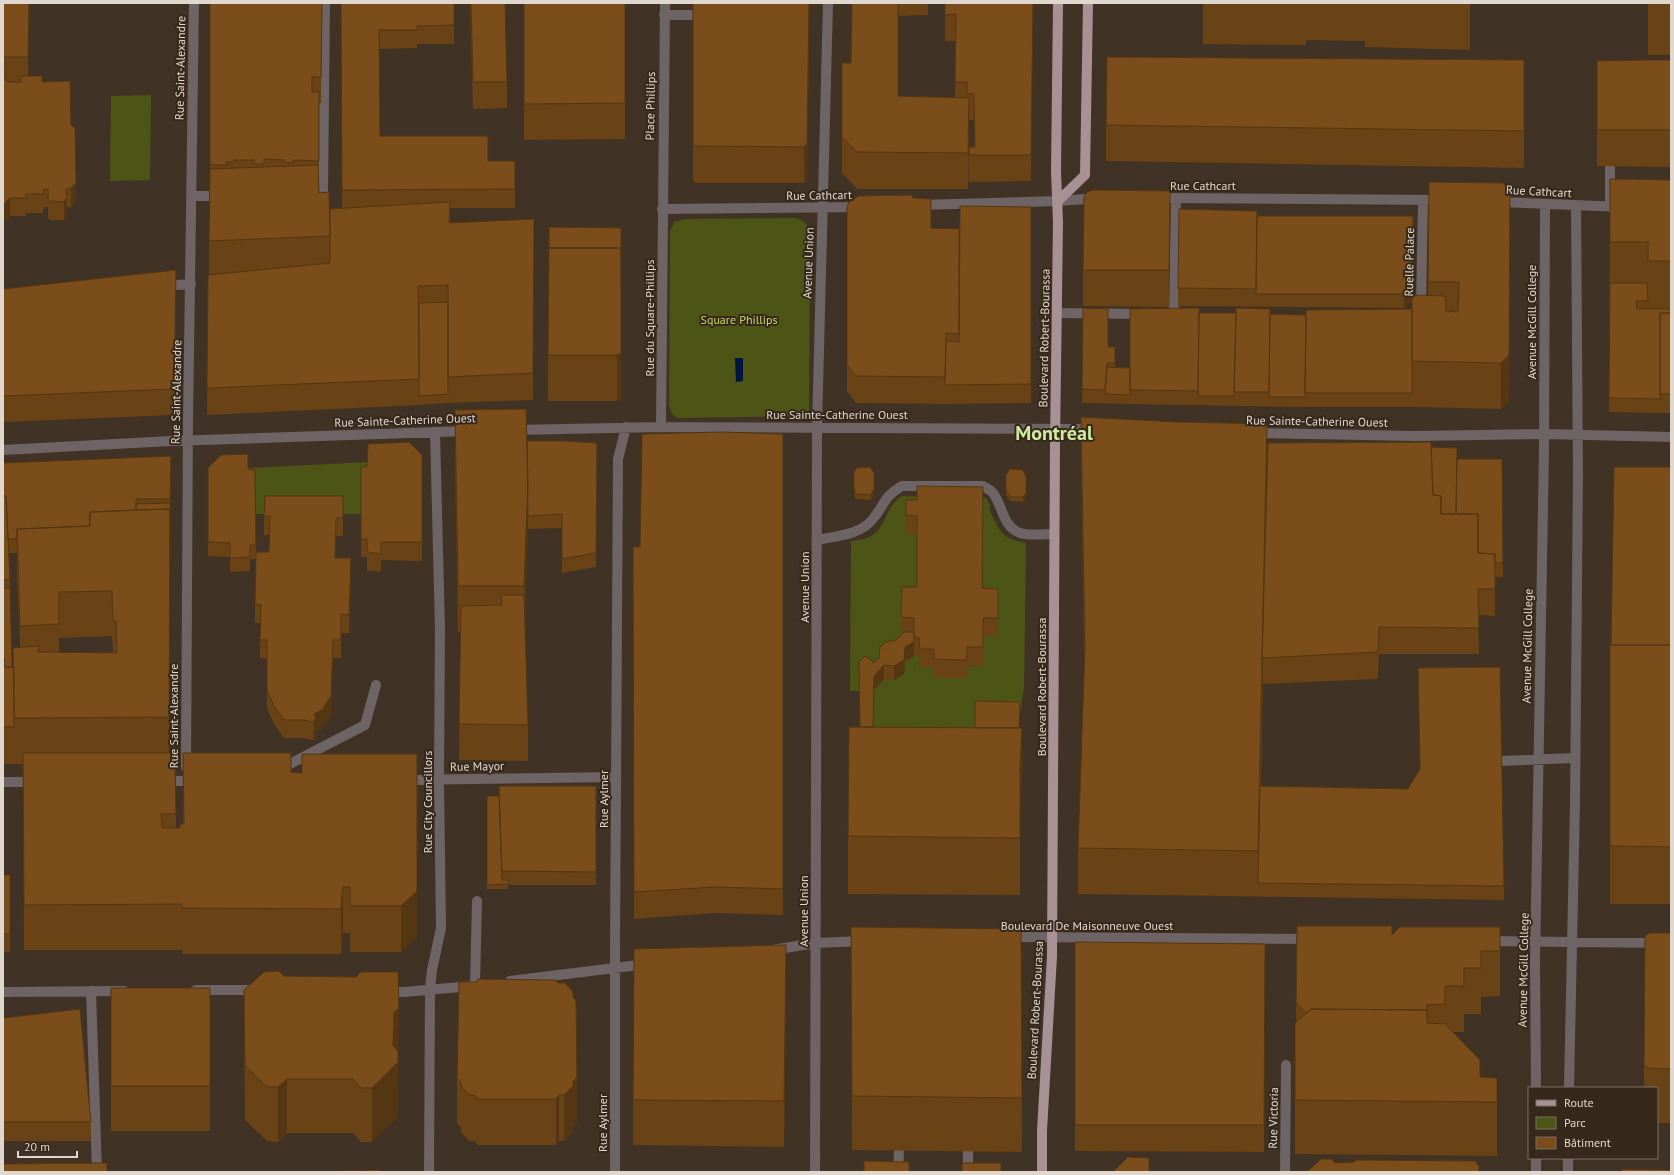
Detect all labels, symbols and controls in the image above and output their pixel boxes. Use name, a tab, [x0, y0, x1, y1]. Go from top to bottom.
street label: Rue Saint-Alexandre	[172, 16, 188, 120]
street label: Place Phillips	[642, 71, 658, 141]
street label: Rue Cathcart	[1170, 178, 1236, 193]
street label: Rue Cathcart	[1506, 182, 1572, 200]
street label: Rue Cathcart	[786, 187, 852, 203]
street label: Avenue Union	[799, 227, 817, 299]
street label: Ruelle Palace	[1401, 227, 1417, 297]
street label: Rue du Square-Phillips	[642, 260, 657, 376]
street label: Avenue McGill College	[1524, 265, 1539, 379]
street label: Boulevard Robert-Bourassa	[1035, 268, 1053, 407]
park label: Square Phillips	[701, 312, 777, 327]
street label: Rue Saint-Alexandre	[168, 340, 184, 444]
street label: Rue Sainte-Catherine Ouest	[766, 407, 908, 422]
street label: Rue Sainte-Catherine Ouest	[334, 410, 476, 430]
street label: Rue Sainte-Catherine Ouest	[1246, 412, 1388, 430]
district label: Montréal	[1015, 420, 1093, 446]
street label: Avenue Union	[797, 551, 812, 623]
street label: Avenue McGill College	[1518, 589, 1536, 703]
street label: Boulevard Robert-Bourassa	[1034, 618, 1049, 756]
street label: Rue Saint-Alexandre	[166, 664, 181, 768]
street label: Rue City Councillors	[420, 751, 435, 853]
street label: Rue Mayor	[450, 758, 504, 774]
street label: Rue Aylmer	[596, 770, 611, 828]
street label: Avenue Union	[796, 875, 811, 947]
street label: Avenue McGill College	[1514, 913, 1532, 1027]
street label: Boulevard De Maisonneuve Ouest	[1001, 918, 1173, 933]
street label: Boulevard Robert-Bourassa	[1024, 940, 1046, 1080]
street label: Rue Victoria	[1265, 1087, 1281, 1149]
legend	[1528, 1087, 1658, 1159]
street label: Rue Aylmer	[595, 1094, 610, 1152]
text: Route	[1564, 1095, 1594, 1110]
text: Parc	[1564, 1115, 1586, 1130]
scale bar	[18, 1133, 77, 1159]
text: Bâtiment	[1564, 1135, 1611, 1150]
text: 20 m	[24, 1139, 50, 1154]

